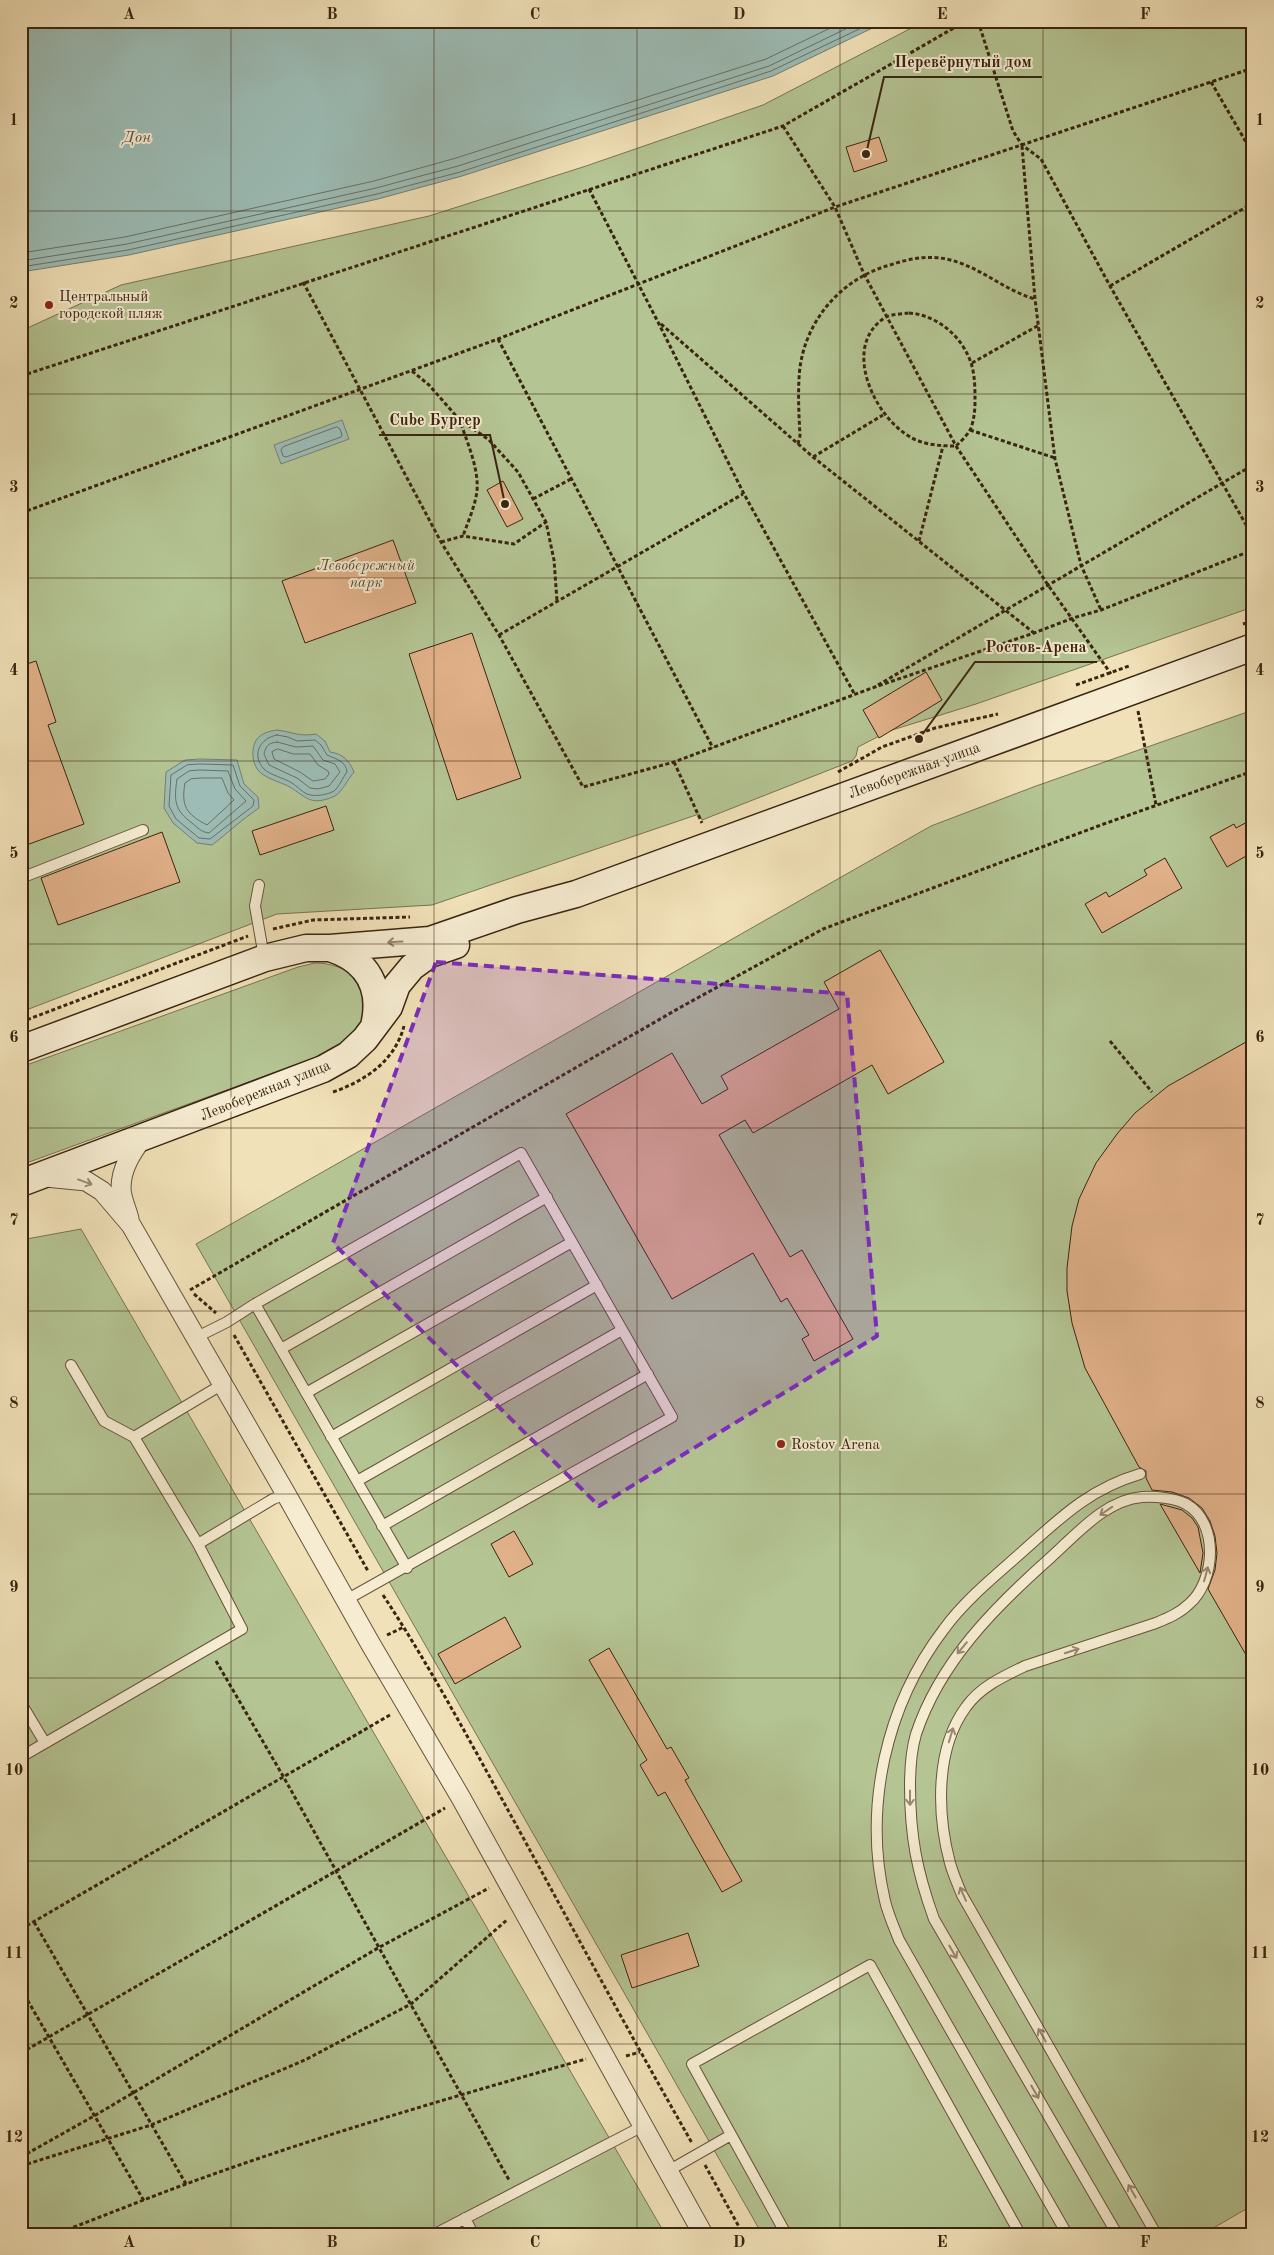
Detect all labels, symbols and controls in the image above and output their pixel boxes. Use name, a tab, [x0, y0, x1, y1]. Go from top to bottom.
text: A	[123, 7, 135, 23]
text: B	[326, 7, 338, 23]
text: C	[530, 7, 540, 23]
text: D	[733, 7, 745, 23]
text: E	[936, 7, 948, 23]
text: F	[1140, 7, 1151, 23]
callout: Перевёрнутый дом	[884, 46, 1042, 77]
text: Перевёрнутый дом	[894, 55, 1032, 71]
text: 1	[9, 113, 19, 129]
text: 1	[1255, 113, 1265, 129]
water label: Дон	[121, 130, 151, 146]
place label: Центральный городской пляж	[59, 290, 163, 322]
text: 2	[9, 296, 19, 312]
text: 2	[1255, 296, 1265, 312]
marker: Центральный городской пляж	[43, 299, 55, 311]
callout: Cube Бургер	[379, 404, 490, 435]
text: Cube Бургер	[389, 413, 481, 429]
text: 3	[9, 480, 19, 496]
text: 3	[1255, 480, 1265, 496]
park label: Левобережный парк	[317, 558, 415, 591]
callout: Ростов-Арена	[975, 631, 1097, 662]
text: Ростов-Арена	[985, 640, 1087, 656]
text: 4	[9, 663, 19, 679]
text: 4	[1255, 663, 1265, 679]
street label: Левобережная улица	[847, 740, 983, 802]
text: 5	[9, 846, 19, 862]
text: 5	[1255, 846, 1265, 862]
one-way arrow	[387, 937, 404, 947]
text: 6	[9, 1030, 19, 1046]
text: 6	[1255, 1030, 1265, 1046]
street label: Левобережная улица	[198, 1058, 333, 1124]
one-way arrow	[77, 1178, 92, 1187]
text: 7	[9, 1213, 19, 1229]
text: 7	[1255, 1213, 1265, 1229]
text: 8	[9, 1396, 19, 1412]
text: 8	[1255, 1396, 1265, 1412]
marker: Rostov Arena	[775, 1438, 787, 1450]
place label: Rostov Arena	[791, 1438, 881, 1453]
one-way arrow	[1099, 1506, 1113, 1516]
one-way arrow	[1202, 1566, 1211, 1582]
text: 9	[9, 1580, 19, 1596]
text: 9	[1255, 1580, 1265, 1596]
one-way arrow	[957, 1641, 968, 1654]
one-way arrow	[1063, 1646, 1079, 1655]
one-way arrow	[947, 1728, 957, 1744]
text: 10	[5, 1763, 23, 1779]
text: 10	[1251, 1763, 1269, 1779]
one-way arrow	[905, 1790, 915, 1806]
one-way arrow	[957, 1887, 967, 1902]
one-way arrow	[948, 1945, 958, 1960]
text: 11	[5, 1946, 23, 1962]
text: 11	[1251, 1946, 1269, 1962]
one-way arrow	[1037, 2029, 1047, 2043]
one-way arrow	[1030, 2085, 1040, 2099]
text: 12	[5, 2130, 23, 2146]
text: 12	[1251, 2130, 1269, 2146]
one-way arrow	[1126, 2185, 1136, 2199]
text: A	[123, 2235, 135, 2251]
text: B	[326, 2235, 338, 2251]
text: C	[530, 2235, 540, 2251]
text: D	[733, 2235, 745, 2251]
text: E	[936, 2235, 948, 2251]
text: F	[1140, 2235, 1151, 2251]

